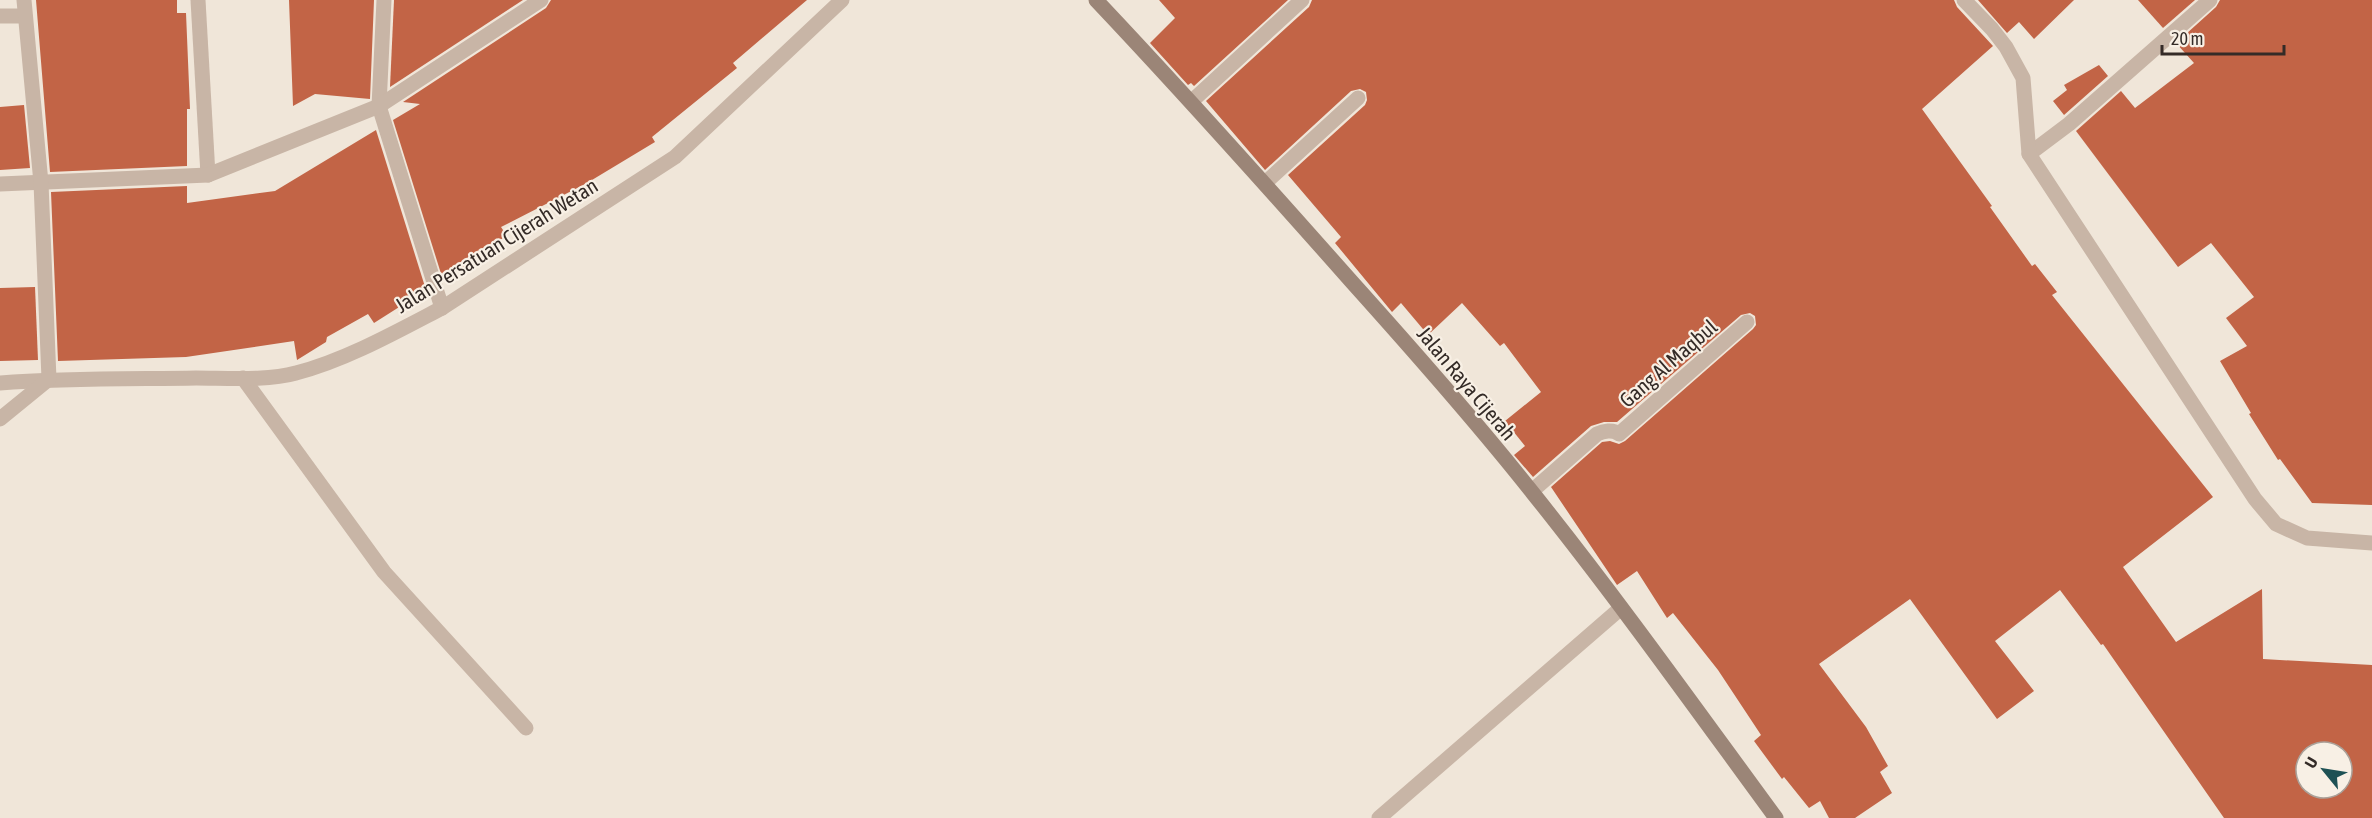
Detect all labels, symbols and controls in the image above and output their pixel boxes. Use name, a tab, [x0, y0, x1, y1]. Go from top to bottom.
scale bar	[2162, 18, 2284, 56]
text: 20 m	[2171, 28, 2203, 49]
street label: Jalan Persatuan Cijerah Wetan	[390, 173, 602, 317]
street label: Gang Al Maqbul	[1614, 314, 1722, 412]
street label: Jalan Raya Cijerah	[1413, 321, 1521, 445]
north arrow	[2294, 740, 2354, 800]
text: U	[2301, 754, 2321, 771]

